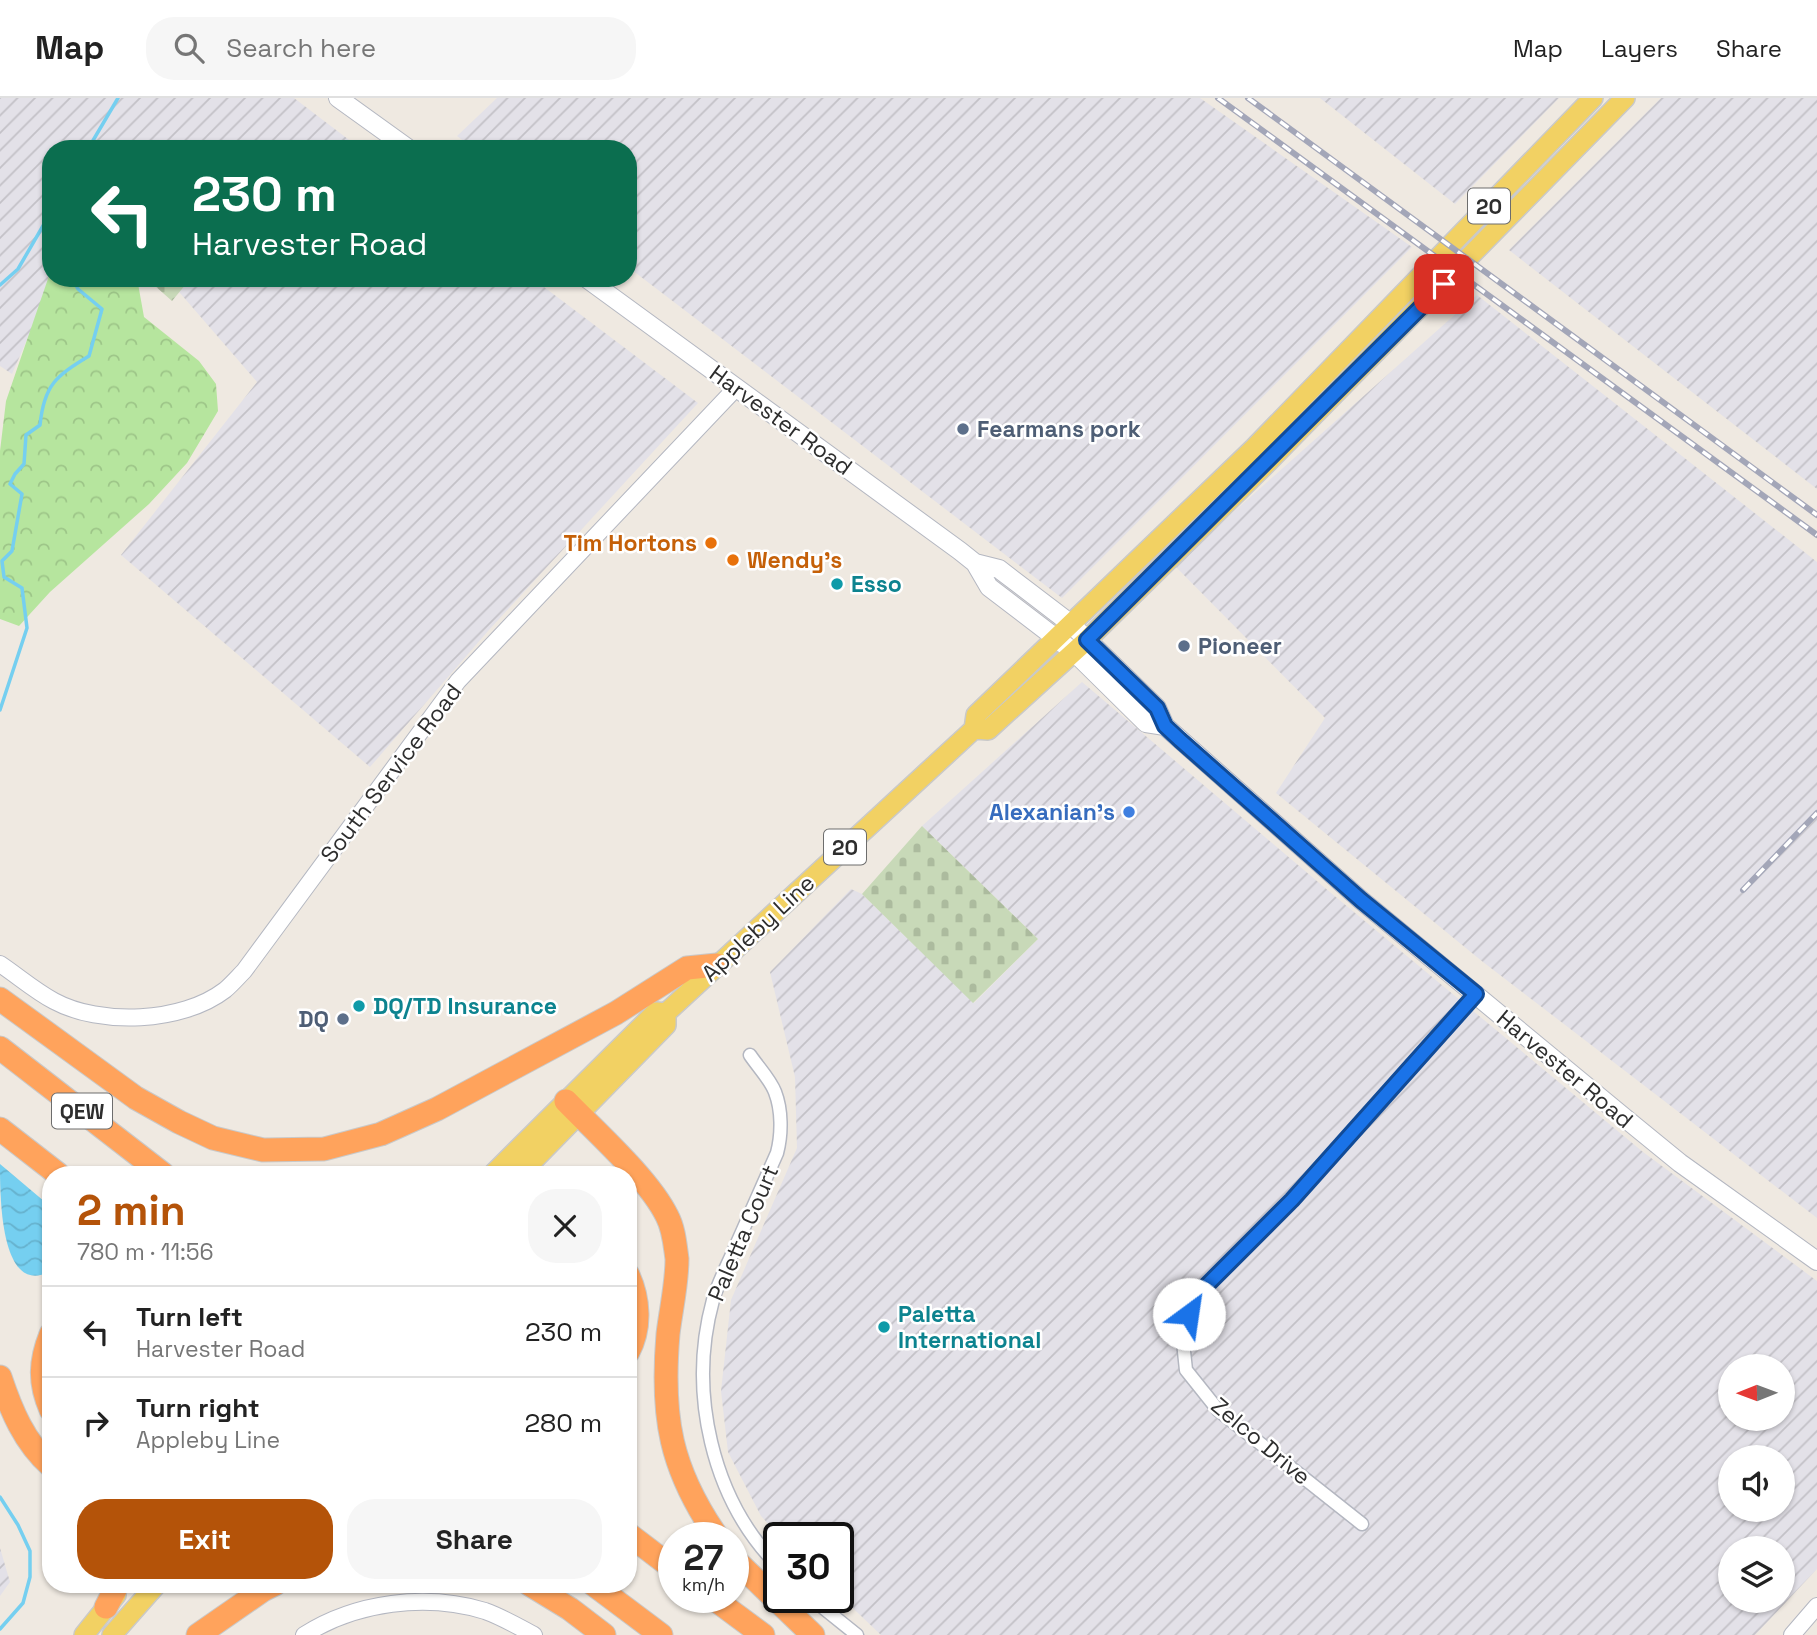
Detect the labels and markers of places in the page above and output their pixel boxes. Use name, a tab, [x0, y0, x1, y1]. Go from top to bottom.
pin	[1414, 254, 1474, 314]
place label: Fearmans pork	[977, 414, 1141, 444]
marker: Fearmans pork	[955, 421, 971, 437]
place label: Tim Hortons	[564, 528, 697, 558]
marker: Tim Hortons	[703, 535, 719, 551]
place label: Wendy's	[747, 545, 842, 575]
marker: Wendy's	[725, 552, 741, 568]
place label: Esso	[851, 569, 902, 599]
marker: Esso	[829, 576, 845, 592]
place label: Pioneer	[1198, 631, 1282, 661]
marker: Pioneer	[1176, 638, 1192, 654]
place label: Alexanian’s	[989, 797, 1115, 827]
marker: Alexanian’s	[1121, 804, 1137, 820]
place label: DQ/TD Insurance	[373, 991, 557, 1021]
marker: DQ/TD Insurance	[351, 998, 367, 1014]
place label: DQ	[298, 1004, 329, 1034]
marker: DQ	[335, 1011, 351, 1027]
place label: Paletta International	[898, 1299, 1041, 1355]
marker: Paletta International	[876, 1319, 892, 1335]

